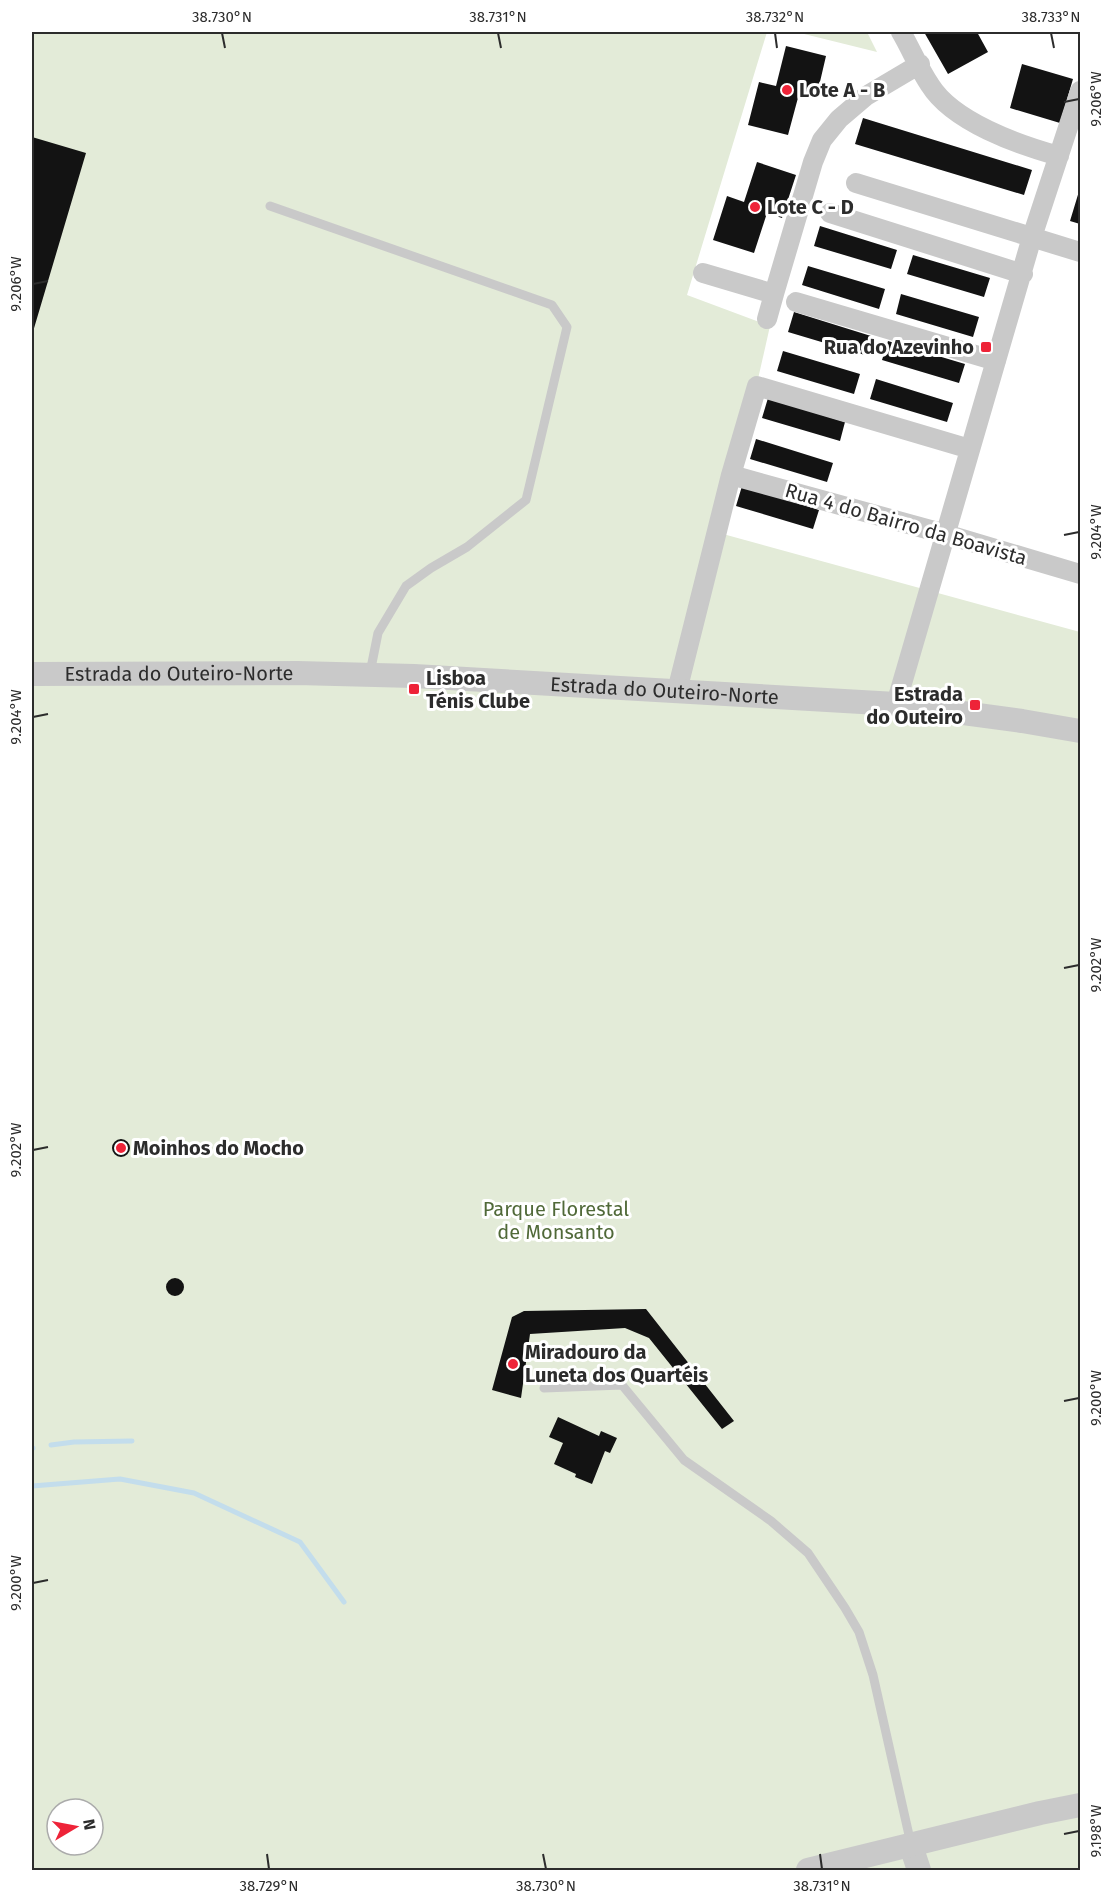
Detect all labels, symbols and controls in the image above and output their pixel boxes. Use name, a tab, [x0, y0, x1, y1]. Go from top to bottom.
text: 38.730°N	[192, 8, 252, 26]
text: 38.731°N	[469, 8, 527, 26]
text: 38.732°N	[746, 8, 804, 26]
text: 38.733°N	[1022, 8, 1080, 26]
text: 9.206°W	[1087, 71, 1105, 127]
place label: Lote A - B	[799, 78, 885, 102]
marker: Lote A - B	[780, 83, 794, 97]
place label: Lote C - D	[767, 195, 854, 219]
marker: Lote C - D	[748, 200, 762, 214]
text: 9.206°W	[7, 256, 25, 312]
place label: Rua do Azevinho	[824, 335, 974, 359]
marker: Rua do Azevinho	[979, 340, 993, 354]
street label: Rua 4 do Bairro da Boavista	[782, 478, 1030, 570]
text: 9.204°W	[1087, 504, 1105, 560]
street label: Estrada do Outeiro-Norte	[64, 661, 294, 686]
place label: Lisboa Ténis Clube	[426, 666, 530, 713]
street label: Estrada do Outeiro-Norte	[550, 672, 780, 709]
marker: Lisboa Ténis Clube	[407, 682, 421, 696]
place label: Estrada do Outeiro	[866, 682, 963, 729]
text: 9.204°W	[7, 689, 25, 745]
marker: Estrada do Outeiro	[968, 698, 982, 712]
text: 9.202°W	[1087, 937, 1105, 992]
text: 9.202°W	[7, 1122, 25, 1177]
place label: Moinhos do Mocho	[133, 1136, 304, 1160]
marker: Moinhos do Mocho	[114, 1141, 128, 1155]
park label: Parque Florestal de Monsanto	[483, 1197, 629, 1244]
place label: Miradouro da Luneta dos Quartéis	[525, 1340, 708, 1387]
marker: Miradouro da Luneta dos Quartéis	[506, 1357, 520, 1371]
text: 9.200°W	[1087, 1369, 1105, 1426]
text: 9.200°W	[7, 1554, 25, 1611]
north arrow	[45, 1797, 105, 1857]
text: 9.198°W	[1087, 1804, 1105, 1857]
text: N	[79, 1818, 100, 1831]
text: 38.729°N	[239, 1877, 299, 1895]
text: 38.730°N	[516, 1877, 576, 1895]
text: 38.731°N	[793, 1877, 851, 1895]

